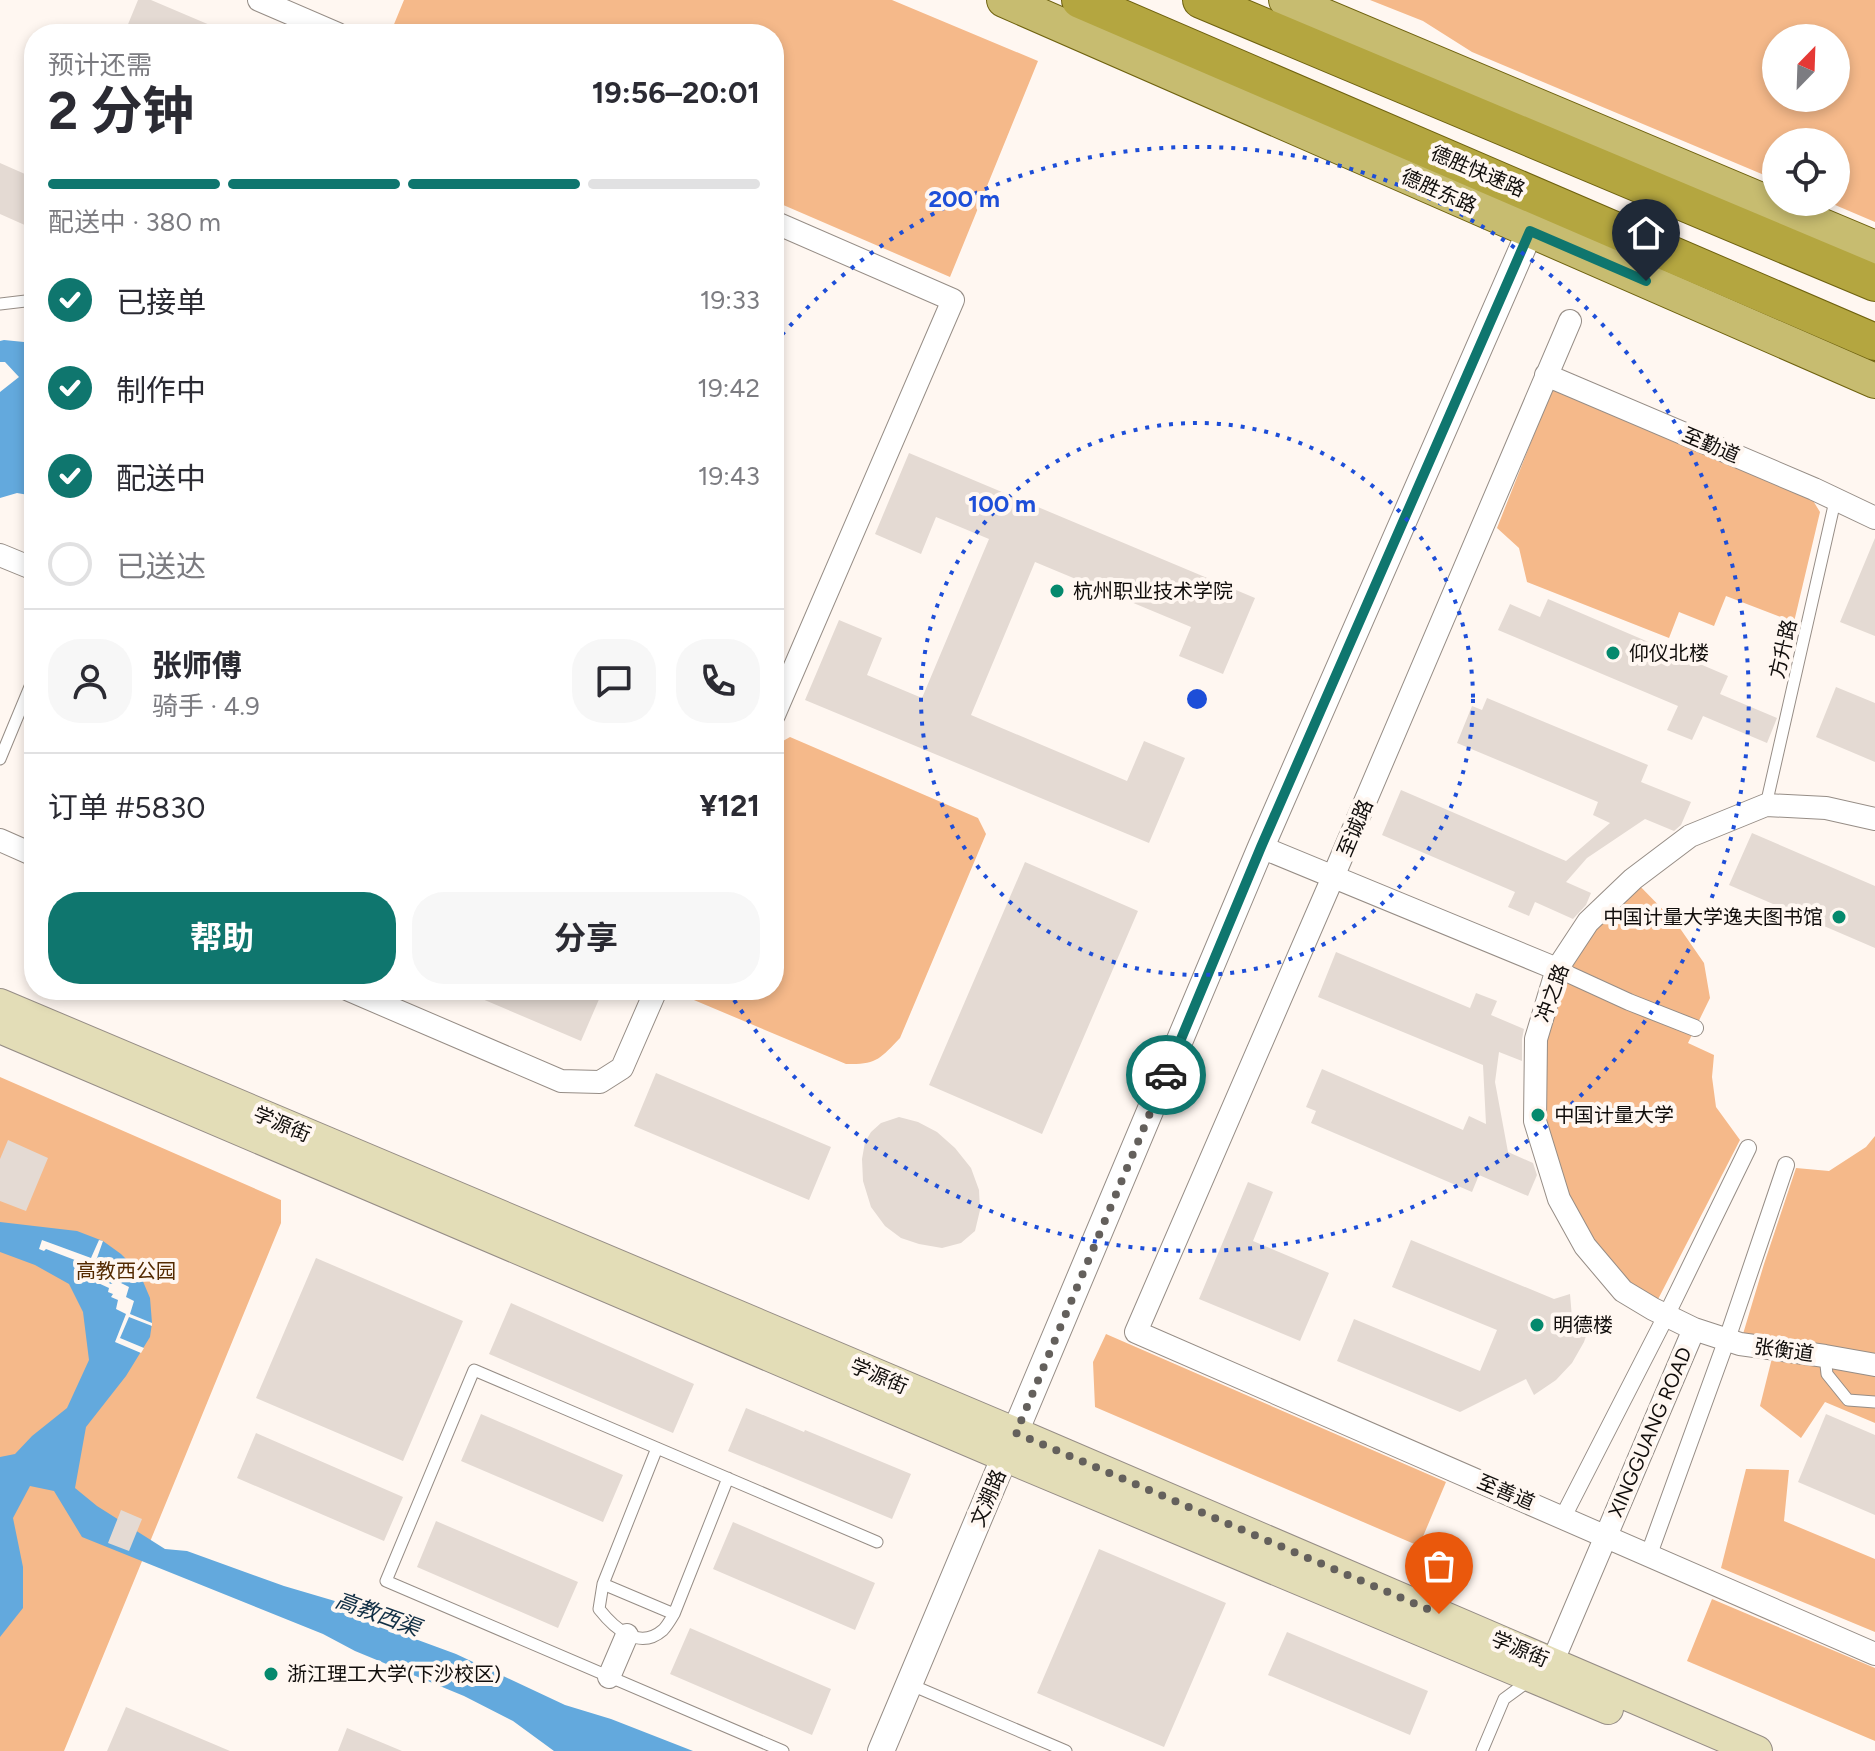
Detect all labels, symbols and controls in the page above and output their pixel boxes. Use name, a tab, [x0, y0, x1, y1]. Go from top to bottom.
north arrow	[1762, 24, 1850, 112]
map controls	[1762, 24, 1850, 216]
text: 预计还需	[48, 49, 152, 81]
text: 19:56–20:01	[592, 74, 760, 111]
text: 2 分钟	[48, 80, 194, 142]
button: locate	[1762, 128, 1850, 216]
street label: 德胜快速路	[1427, 140, 1529, 202]
street label: 德胜东路	[1398, 164, 1480, 218]
text: 200 m	[928, 184, 1000, 213]
pin	[1612, 199, 1680, 281]
text: 配送中 · 380 m	[48, 206, 221, 238]
icon: home	[1624, 211, 1668, 255]
icon: check	[48, 278, 92, 322]
text: 已接单	[116, 284, 206, 321]
text: 19:33	[700, 284, 760, 316]
icon: check	[48, 366, 92, 410]
text: 制作中	[116, 372, 206, 409]
text: 19:42	[697, 372, 760, 404]
street label: 至勤道	[1679, 422, 1743, 468]
icon: check	[48, 454, 92, 498]
text: 配送中	[116, 460, 206, 497]
text: 19:43	[698, 460, 760, 492]
text: 100 m	[968, 489, 1036, 518]
text: 已送达	[116, 548, 206, 585]
place label: 杭州职业技术学院	[1073, 579, 1233, 603]
marker: 杭州职业技术学院	[1048, 582, 1066, 600]
street label: 方升路	[1765, 617, 1801, 681]
button: person	[48, 639, 132, 723]
button: chat	[572, 639, 656, 723]
button: phone	[676, 639, 760, 723]
place label: 仰仪北楼	[1629, 641, 1709, 665]
marker: 仰仪北楼	[1604, 644, 1622, 662]
text: 张师傅	[152, 647, 242, 684]
centre of rings	[1183, 685, 1211, 713]
text: 骑手 · 4.9	[152, 690, 260, 722]
text: ¥121	[699, 787, 760, 824]
text: 订单 #5830	[48, 789, 206, 826]
street label: 至诚路	[1332, 796, 1378, 860]
button: 帮助	[48, 892, 396, 984]
button: 分享	[412, 892, 760, 984]
place label: 中国计量大学逸夫图书馆	[1603, 905, 1823, 929]
marker: 中国计量大学逸夫图书馆	[1830, 908, 1848, 926]
street label: 冲之路	[1530, 961, 1574, 1025]
courier	[1126, 1035, 1206, 1115]
icon: car	[1144, 1053, 1188, 1097]
street label: 学源街	[250, 1101, 314, 1147]
place label: 中国计量大学	[1554, 1103, 1674, 1127]
marker: 中国计量大学	[1529, 1106, 1547, 1124]
park label: 高教西公园	[76, 1259, 176, 1283]
place label: 明德楼	[1553, 1313, 1613, 1337]
marker: 明德楼	[1528, 1316, 1546, 1334]
street label: 张衡道	[1753, 1334, 1815, 1366]
street label: XINGGUANG ROAD	[1603, 1343, 1697, 1521]
street label: 学源街	[847, 1353, 911, 1399]
street label: 文溯路	[965, 1466, 1011, 1530]
street label: 至善道	[1474, 1469, 1538, 1515]
pin	[1405, 1532, 1473, 1614]
icon: bag	[1417, 1544, 1461, 1588]
water label: 高教西渠	[332, 1586, 427, 1643]
street label: 学源街	[1488, 1626, 1552, 1672]
place label: 浙江理工大学(下沙校区)	[287, 1662, 501, 1686]
marker: 浙江理工大学(下沙校区)	[262, 1665, 280, 1683]

